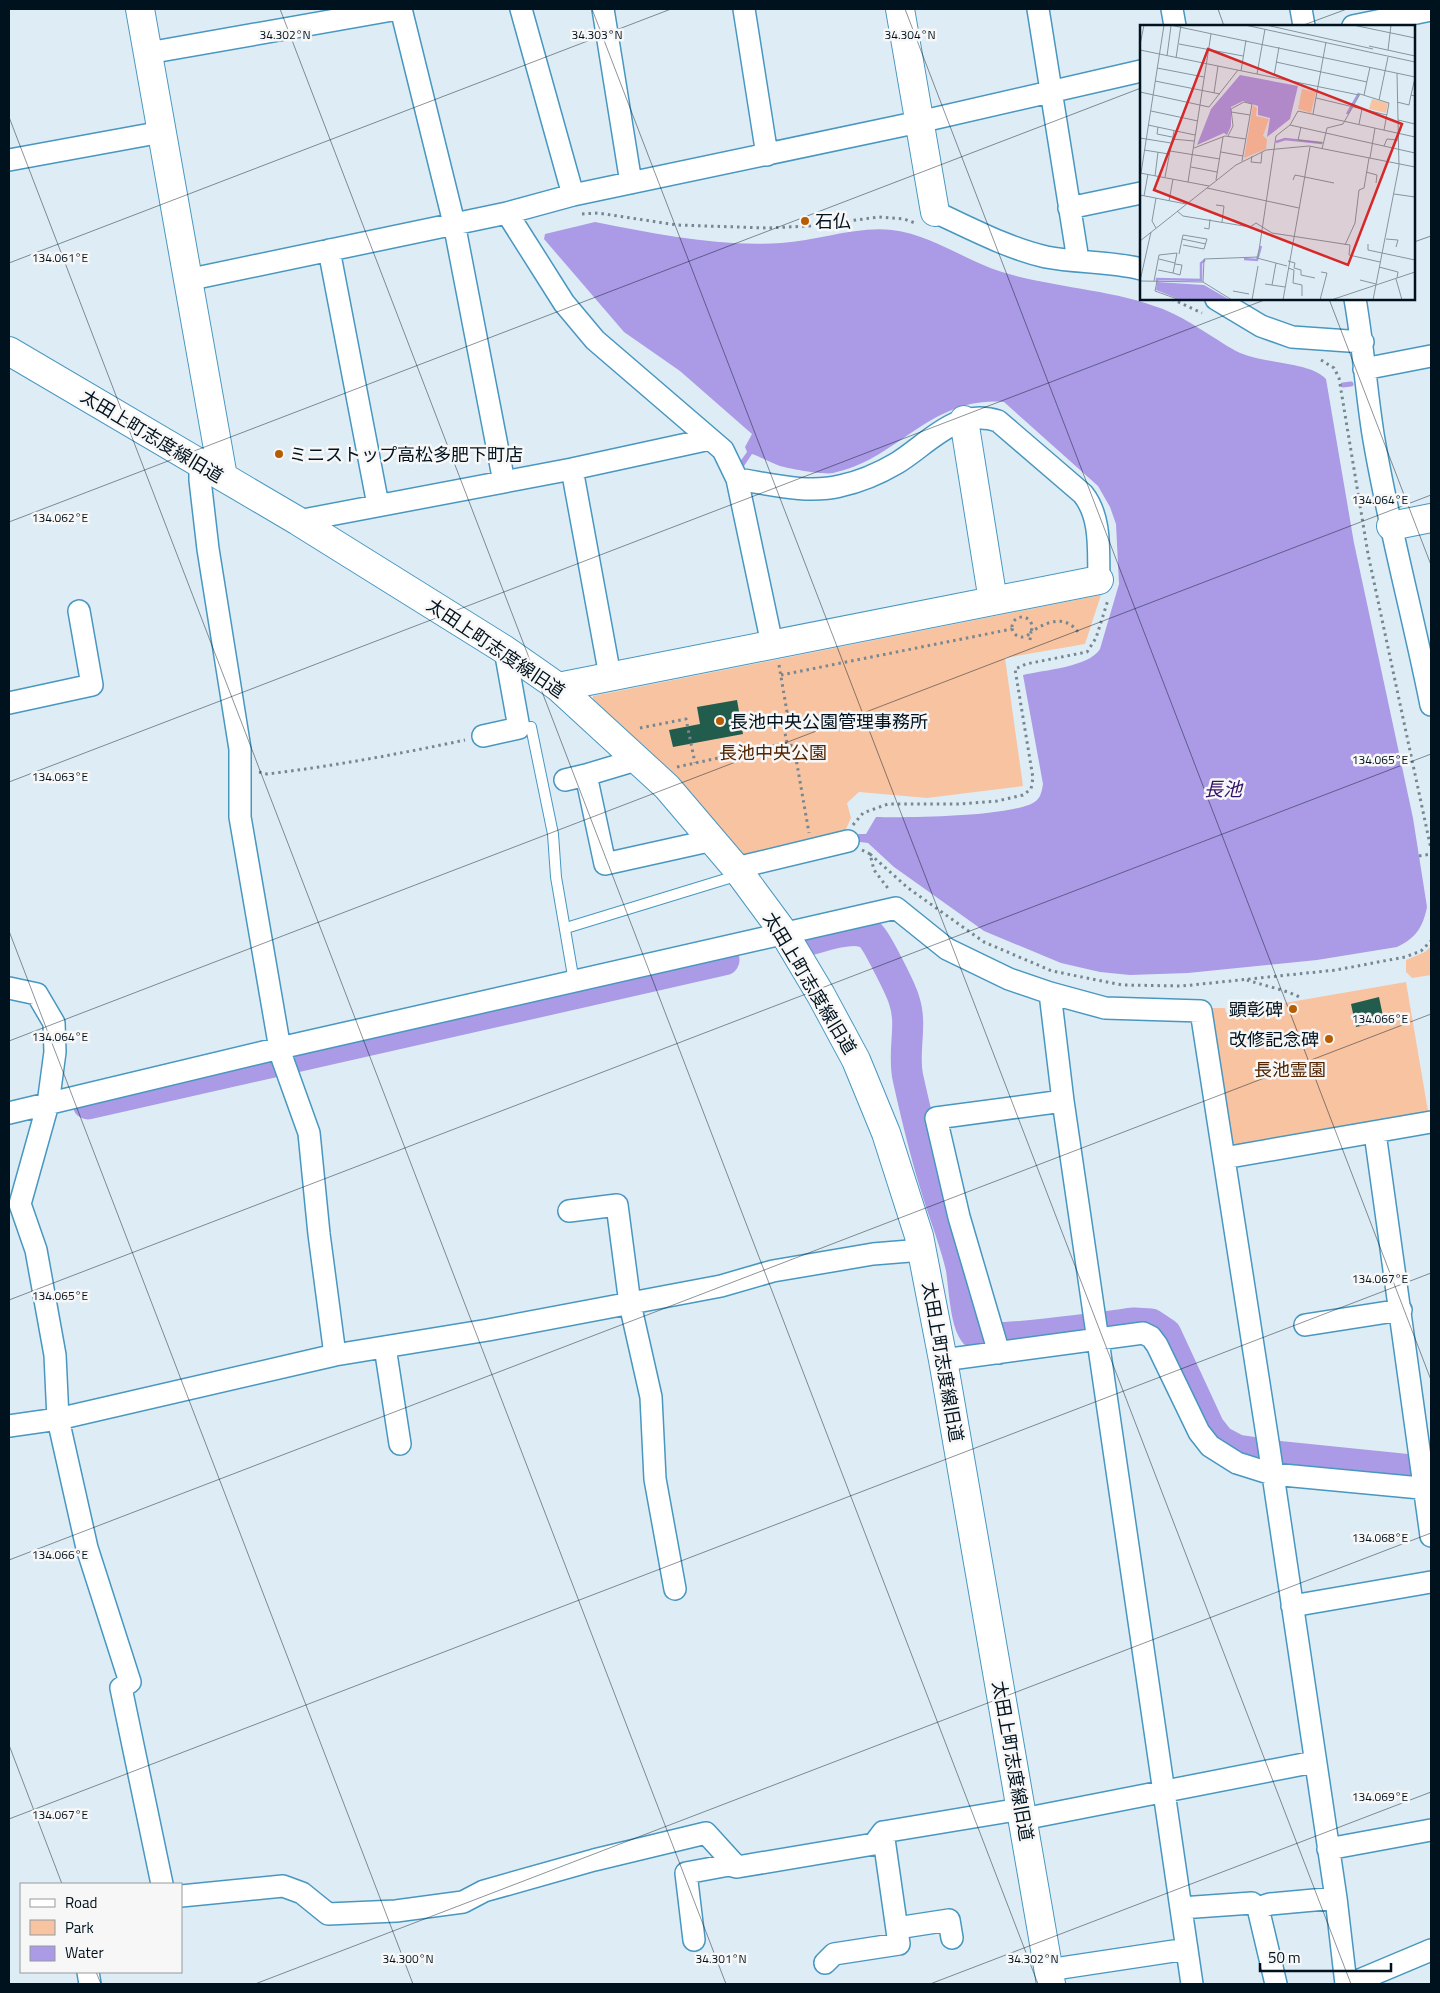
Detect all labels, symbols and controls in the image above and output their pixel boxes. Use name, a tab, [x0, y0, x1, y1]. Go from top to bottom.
text: 34.302°N	[259, 25, 311, 44]
text: 34.303°N	[571, 25, 623, 44]
text: 34.304°N	[884, 25, 936, 44]
inset map	[1140, 25, 1415, 300]
place label: 石仏	[815, 208, 851, 235]
marker: 石仏	[799, 215, 811, 227]
text: 134.061°E	[32, 248, 88, 267]
street label: 太田上町志度線旧道	[76, 383, 228, 489]
place label: ミニストップ高松多肥下町店	[289, 441, 523, 468]
marker: ミニストップ高松多肥下町店	[273, 448, 285, 460]
text: 134.064°E	[1352, 490, 1408, 509]
text: 134.062°E	[32, 508, 88, 527]
street label: 太田上町志度線旧道	[421, 592, 571, 704]
place label: 長池中央公園管理事務所	[730, 708, 928, 735]
marker: 長池中央公園管理事務所	[714, 715, 726, 727]
park label: 長池中央公園	[719, 739, 827, 766]
text: 134.065°E	[1352, 750, 1408, 769]
text: 134.063°E	[32, 767, 88, 786]
water label: 長池	[1204, 774, 1244, 803]
street label: 太田上町志度線旧道	[757, 907, 863, 1059]
place label: 顕彰碑	[1229, 996, 1283, 1023]
marker: 顕彰碑	[1287, 1003, 1299, 1015]
text: 134.066°E	[1352, 1009, 1408, 1028]
place label: 改修記念碑	[1229, 1026, 1319, 1053]
text: 134.064°E	[32, 1027, 88, 1046]
marker: 改修記念碑	[1323, 1033, 1335, 1045]
park label: 長池霊園	[1254, 1056, 1326, 1083]
text: 134.067°E	[1352, 1269, 1408, 1288]
street label: 太田上町志度線旧道	[916, 1280, 970, 1444]
text: 134.065°E	[32, 1286, 88, 1305]
text: 134.068°E	[1352, 1528, 1408, 1547]
text: 134.066°E	[32, 1545, 88, 1564]
street label: 太田上町志度線旧道	[986, 1679, 1040, 1843]
text: 134.069°E	[1352, 1787, 1408, 1806]
text: 134.067°E	[32, 1805, 88, 1824]
legend	[20, 1883, 182, 1973]
text: Road	[65, 1891, 97, 1914]
text: Park	[65, 1916, 94, 1939]
scale bar	[1260, 1940, 1391, 1972]
text: Water	[65, 1941, 104, 1964]
text: 50 m	[1268, 1946, 1301, 1969]
text: 34.300°N	[382, 1949, 434, 1968]
text: 34.301°N	[695, 1949, 747, 1968]
text: 34.302°N	[1007, 1949, 1059, 1968]

